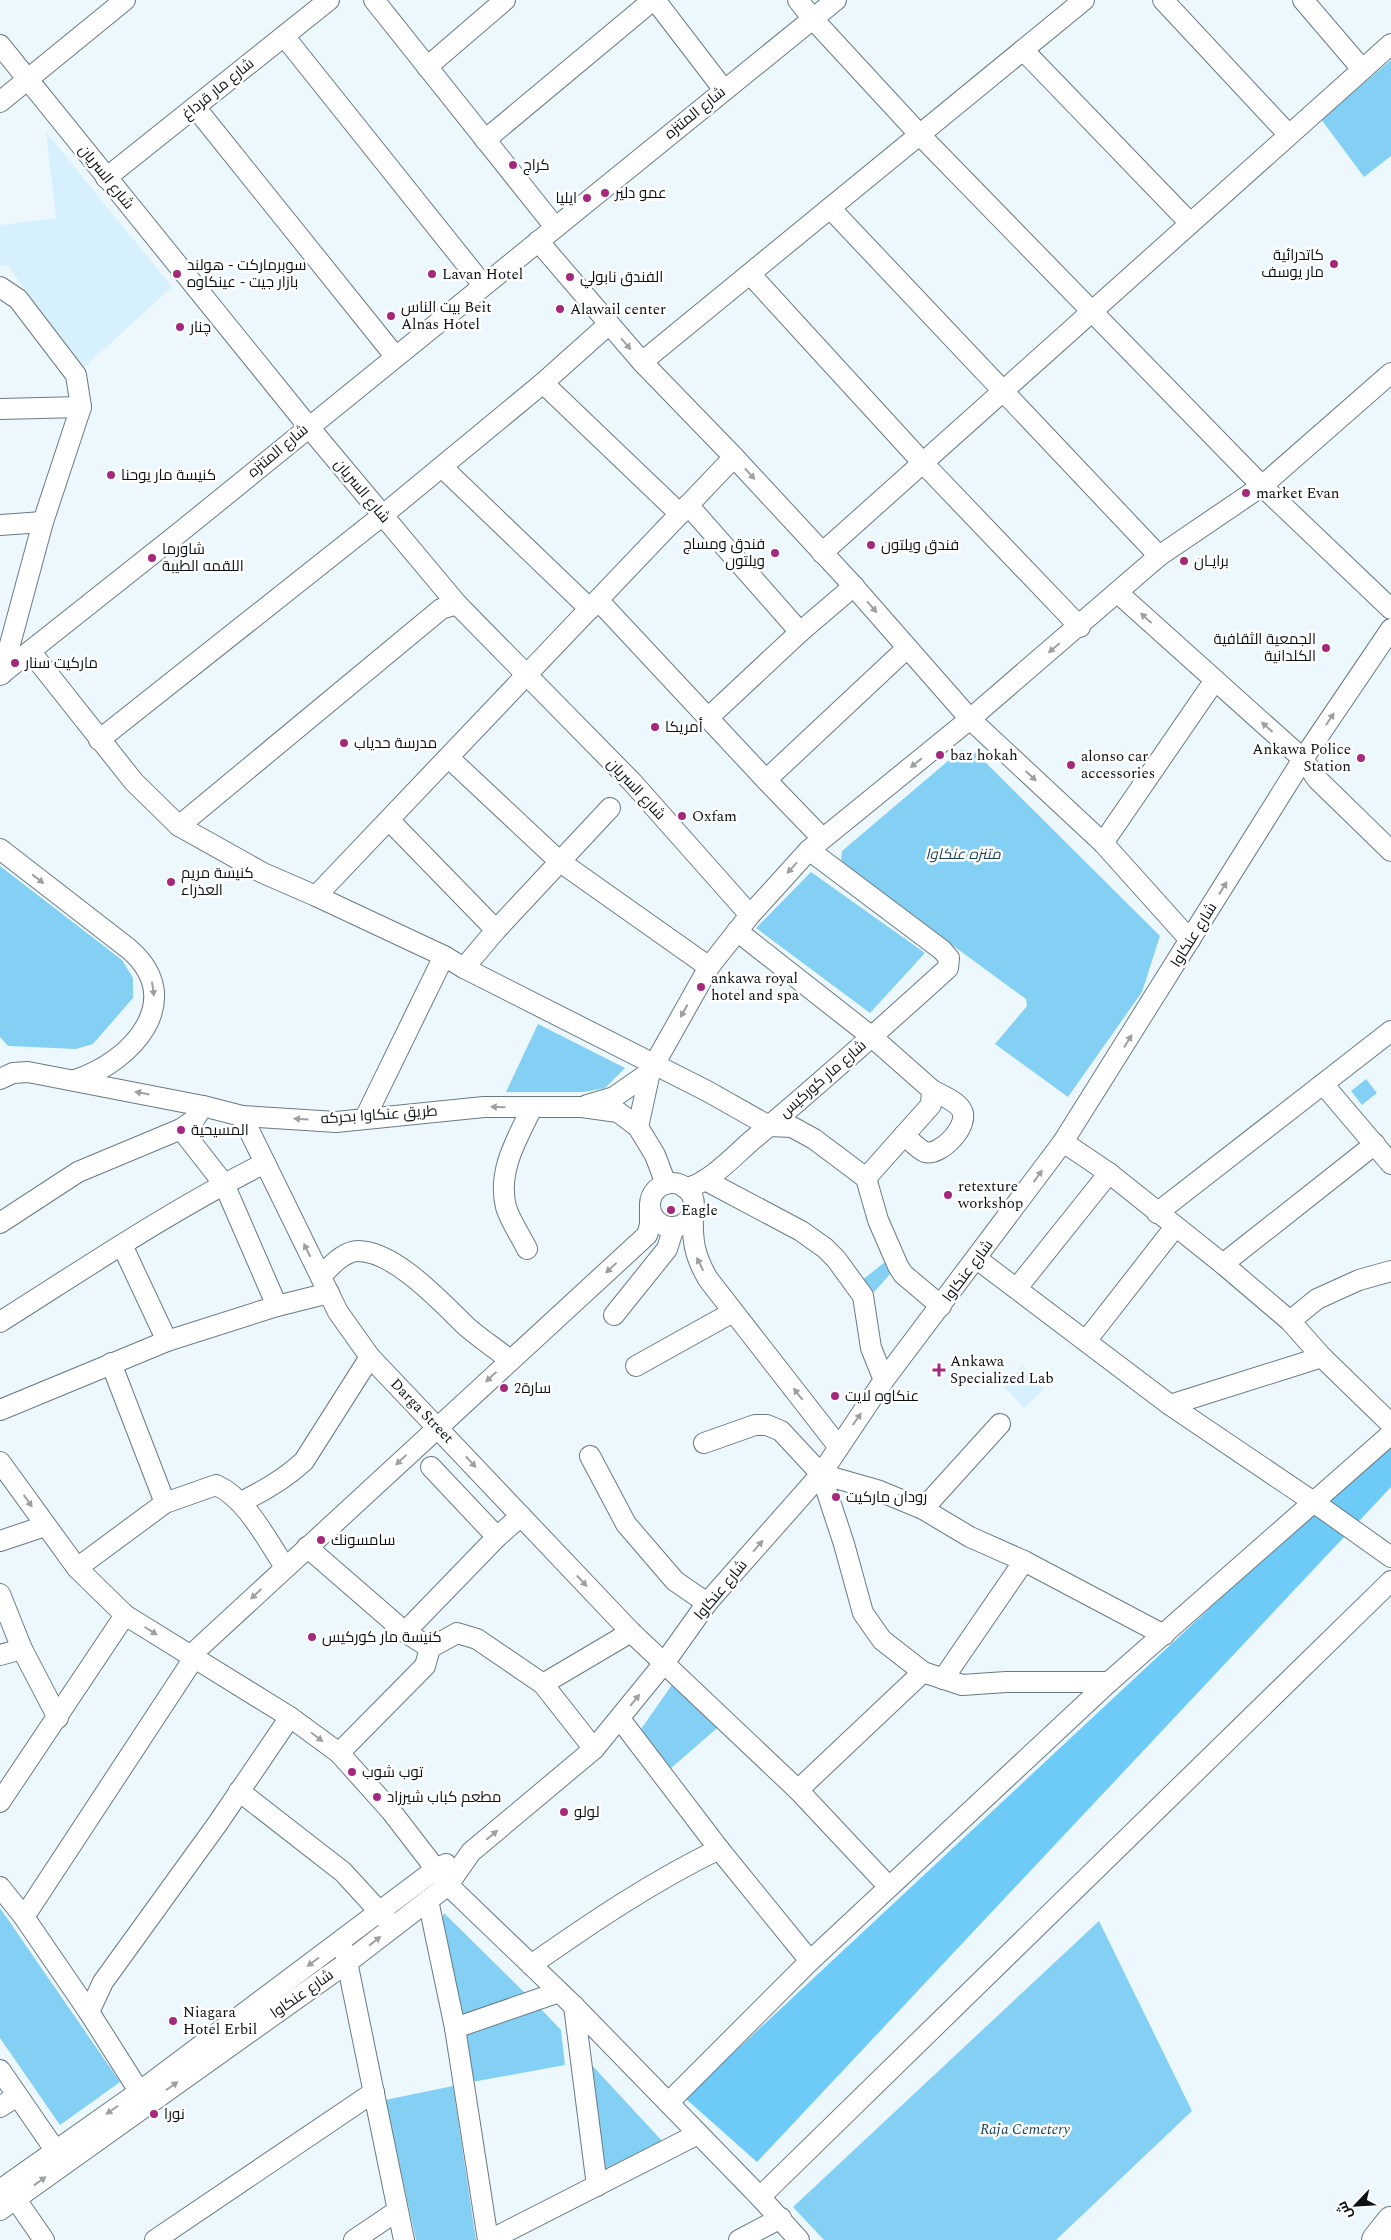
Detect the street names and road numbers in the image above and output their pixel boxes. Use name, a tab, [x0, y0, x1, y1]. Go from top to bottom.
street label: شارع مار قرداغ	[177, 52, 259, 126]
street label: شارع المتنزه	[659, 81, 731, 145]
street label: شارع السريان	[73, 140, 139, 214]
street label: شارع المتنزه	[243, 419, 313, 483]
street label: شارع السريان	[328, 454, 396, 528]
street label: شارع السريان	[601, 753, 671, 825]
street label: شارع عنكاوا	[1165, 898, 1223, 972]
street label: شارع مار كوركيس	[774, 1035, 872, 1123]
street label: طريق عنكاوا بحركه	[320, 1099, 438, 1131]
street label: شارع عنكاوا	[937, 1235, 999, 1307]
street label: Darga Street	[385, 1373, 459, 1449]
street label: شارع عنكاوا	[689, 1555, 753, 1625]
street label: شارع عنكاوا	[266, 1964, 338, 2024]

